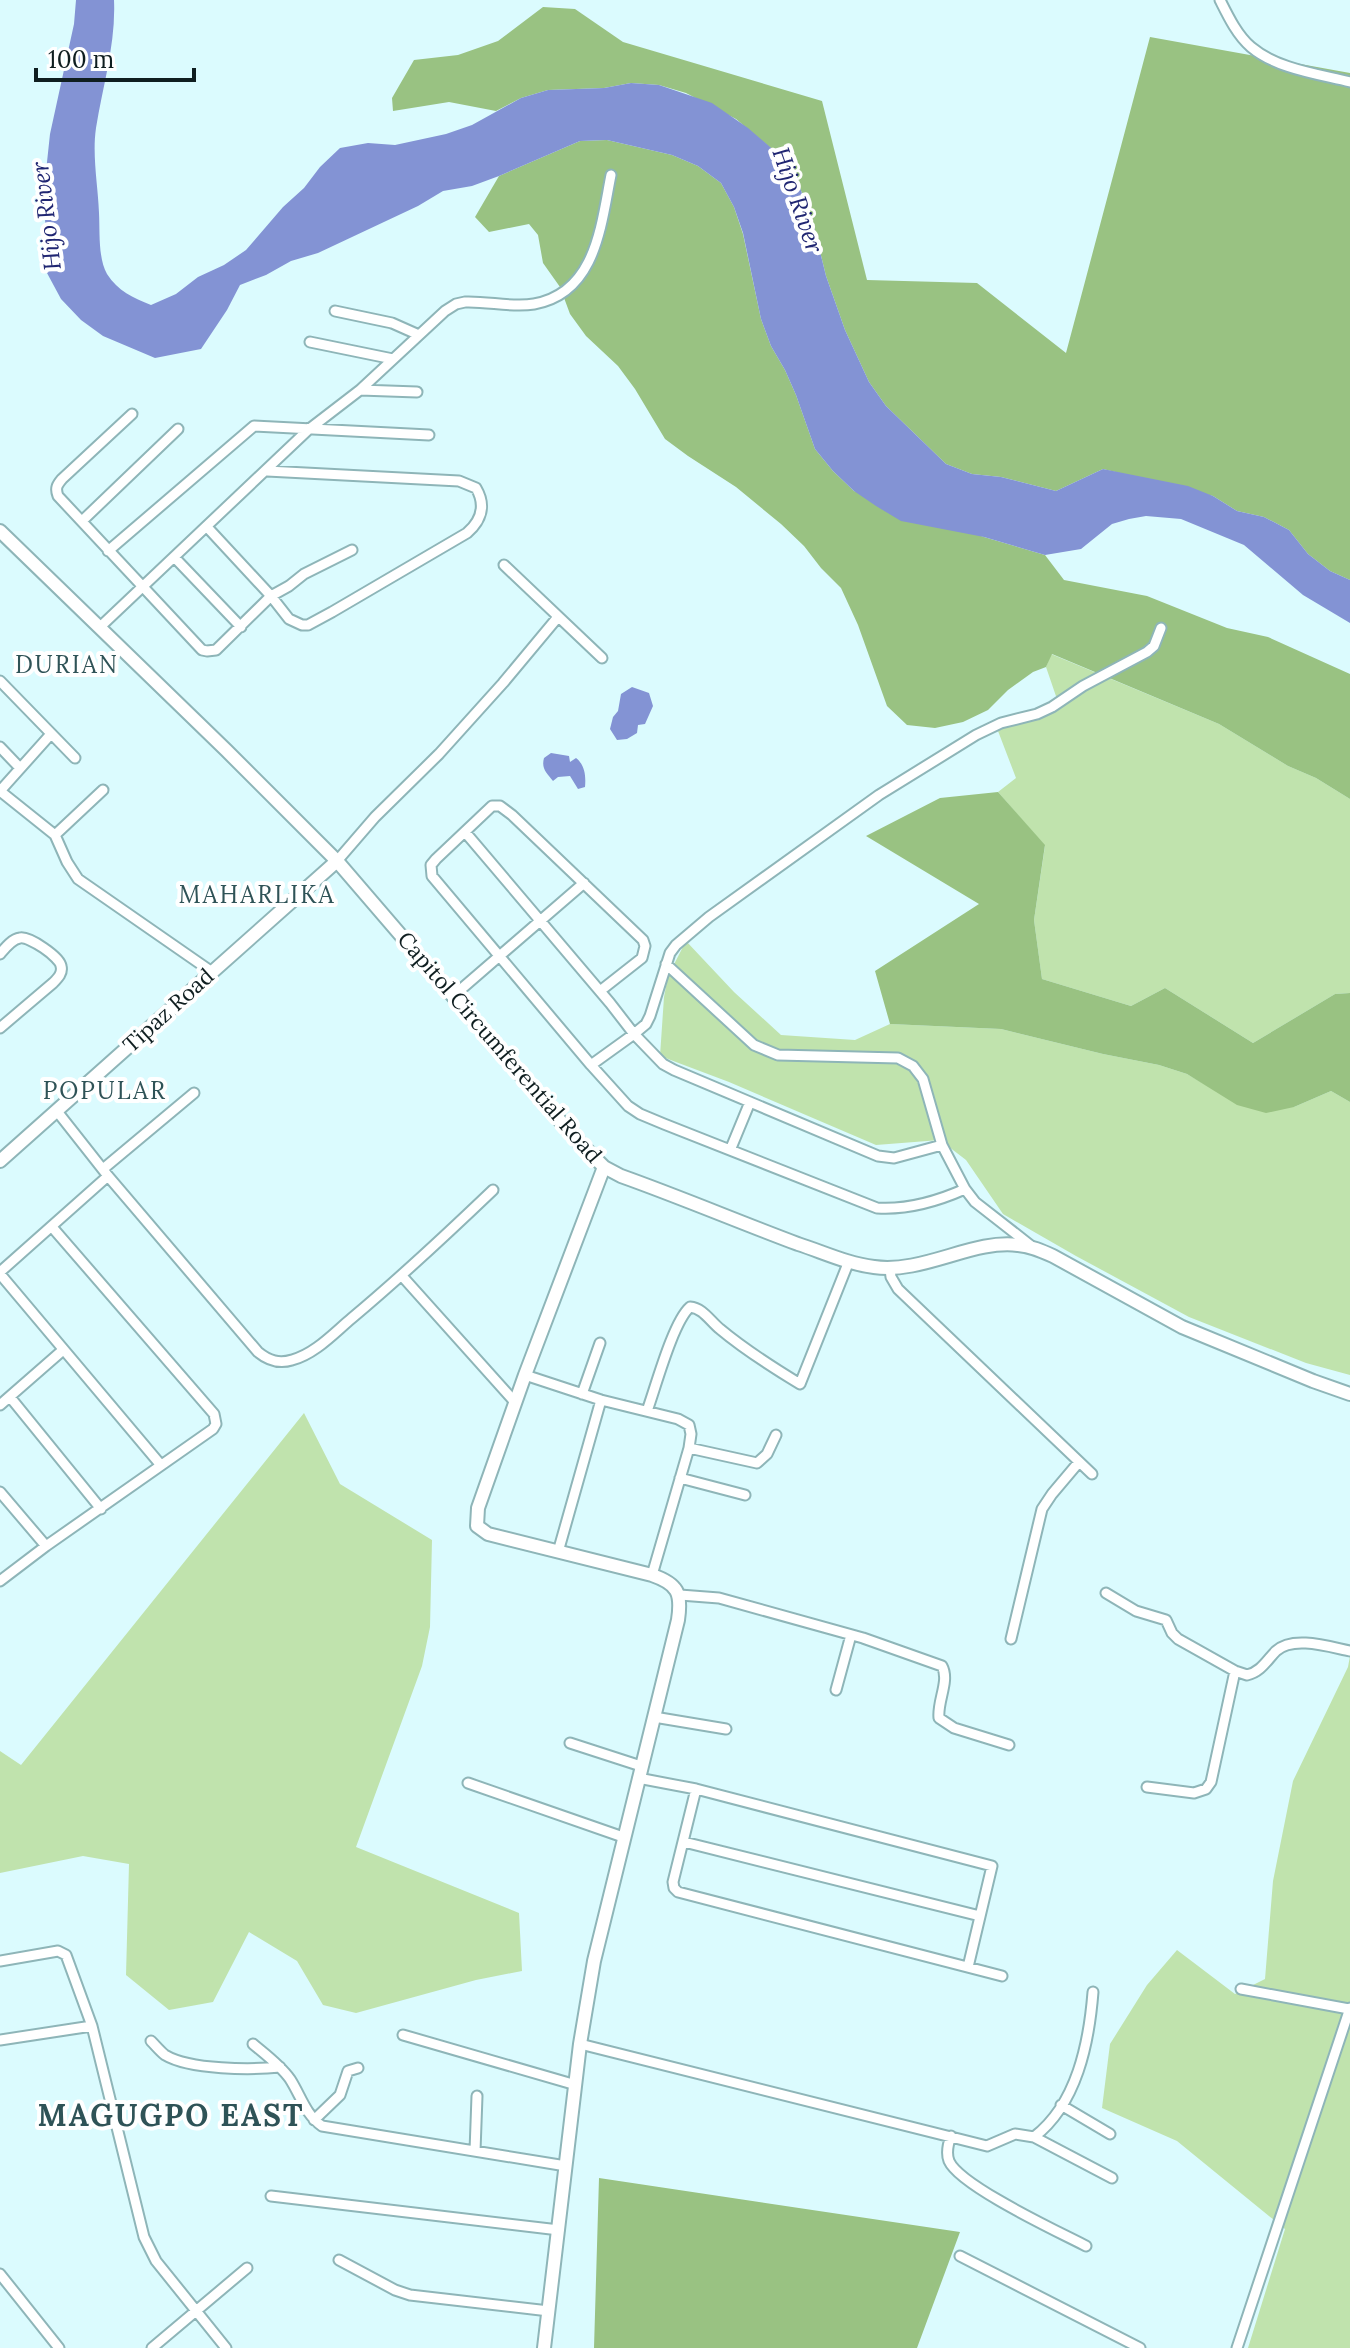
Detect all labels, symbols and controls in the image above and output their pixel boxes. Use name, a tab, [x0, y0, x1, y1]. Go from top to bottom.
scale bar	[36, 32, 194, 82]
text: 100 m	[48, 44, 114, 75]
water label: Hijo River	[766, 143, 831, 257]
water label: Hijo River	[24, 160, 68, 272]
district label: DURIAN	[15, 649, 119, 680]
district label: MAHARLIKA	[178, 879, 336, 910]
street label: Capitol Circumferential Road	[392, 926, 608, 1168]
street label: Tipaz Road	[117, 962, 219, 1058]
district label: POPULAR	[43, 1075, 167, 1106]
district label: MAGUGPO EAST	[38, 2096, 304, 2134]

